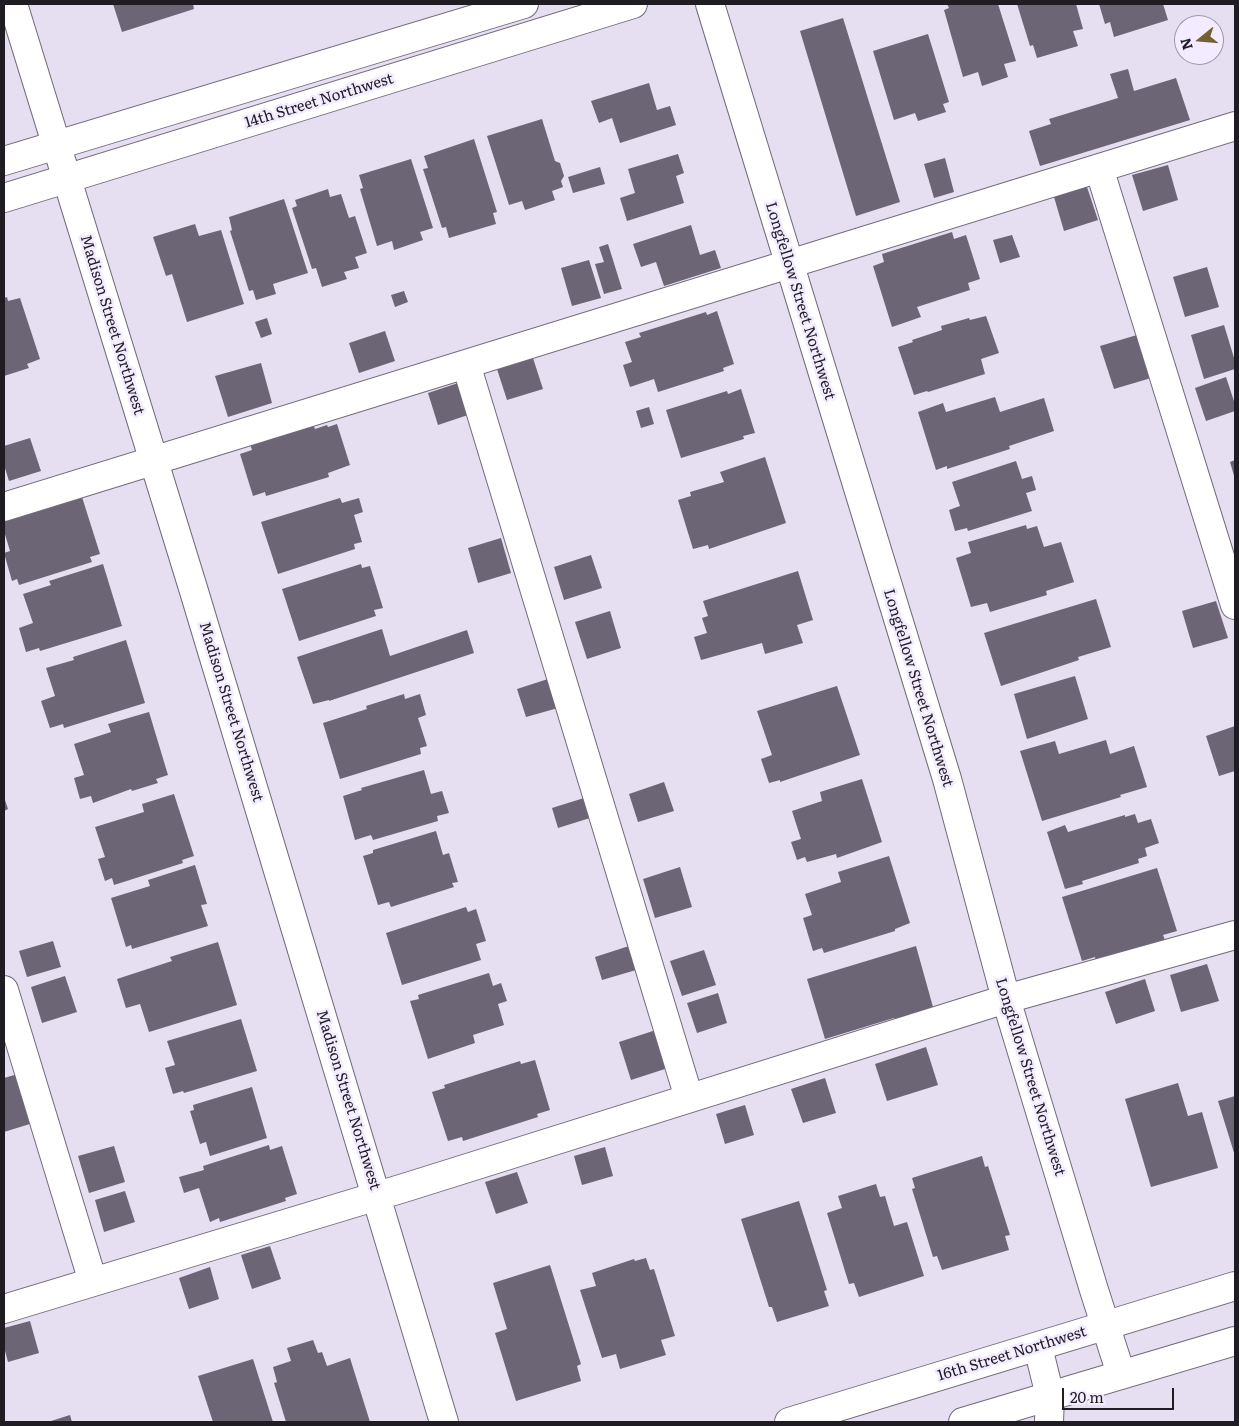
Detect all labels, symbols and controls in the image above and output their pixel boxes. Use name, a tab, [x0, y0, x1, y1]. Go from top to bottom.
north arrow	[1174, 15, 1224, 65]
text: N	[1174, 36, 1197, 53]
street label: 14th Street Northwest	[242, 70, 396, 132]
street label: Longfellow Street Northwest	[761, 200, 839, 402]
street label: Madison Street Northwest	[76, 233, 148, 417]
street label: Longfellow Street Northwest	[879, 587, 957, 789]
street label: Madison Street Northwest	[195, 620, 267, 804]
street label: Longfellow Street Northwest	[991, 976, 1069, 1178]
street label: Madison Street Northwest	[312, 1008, 384, 1192]
street label: 16th Street Northwest	[935, 1323, 1089, 1385]
scale bar	[1064, 1378, 1176, 1410]
text: 20 m	[1070, 1385, 1104, 1408]

